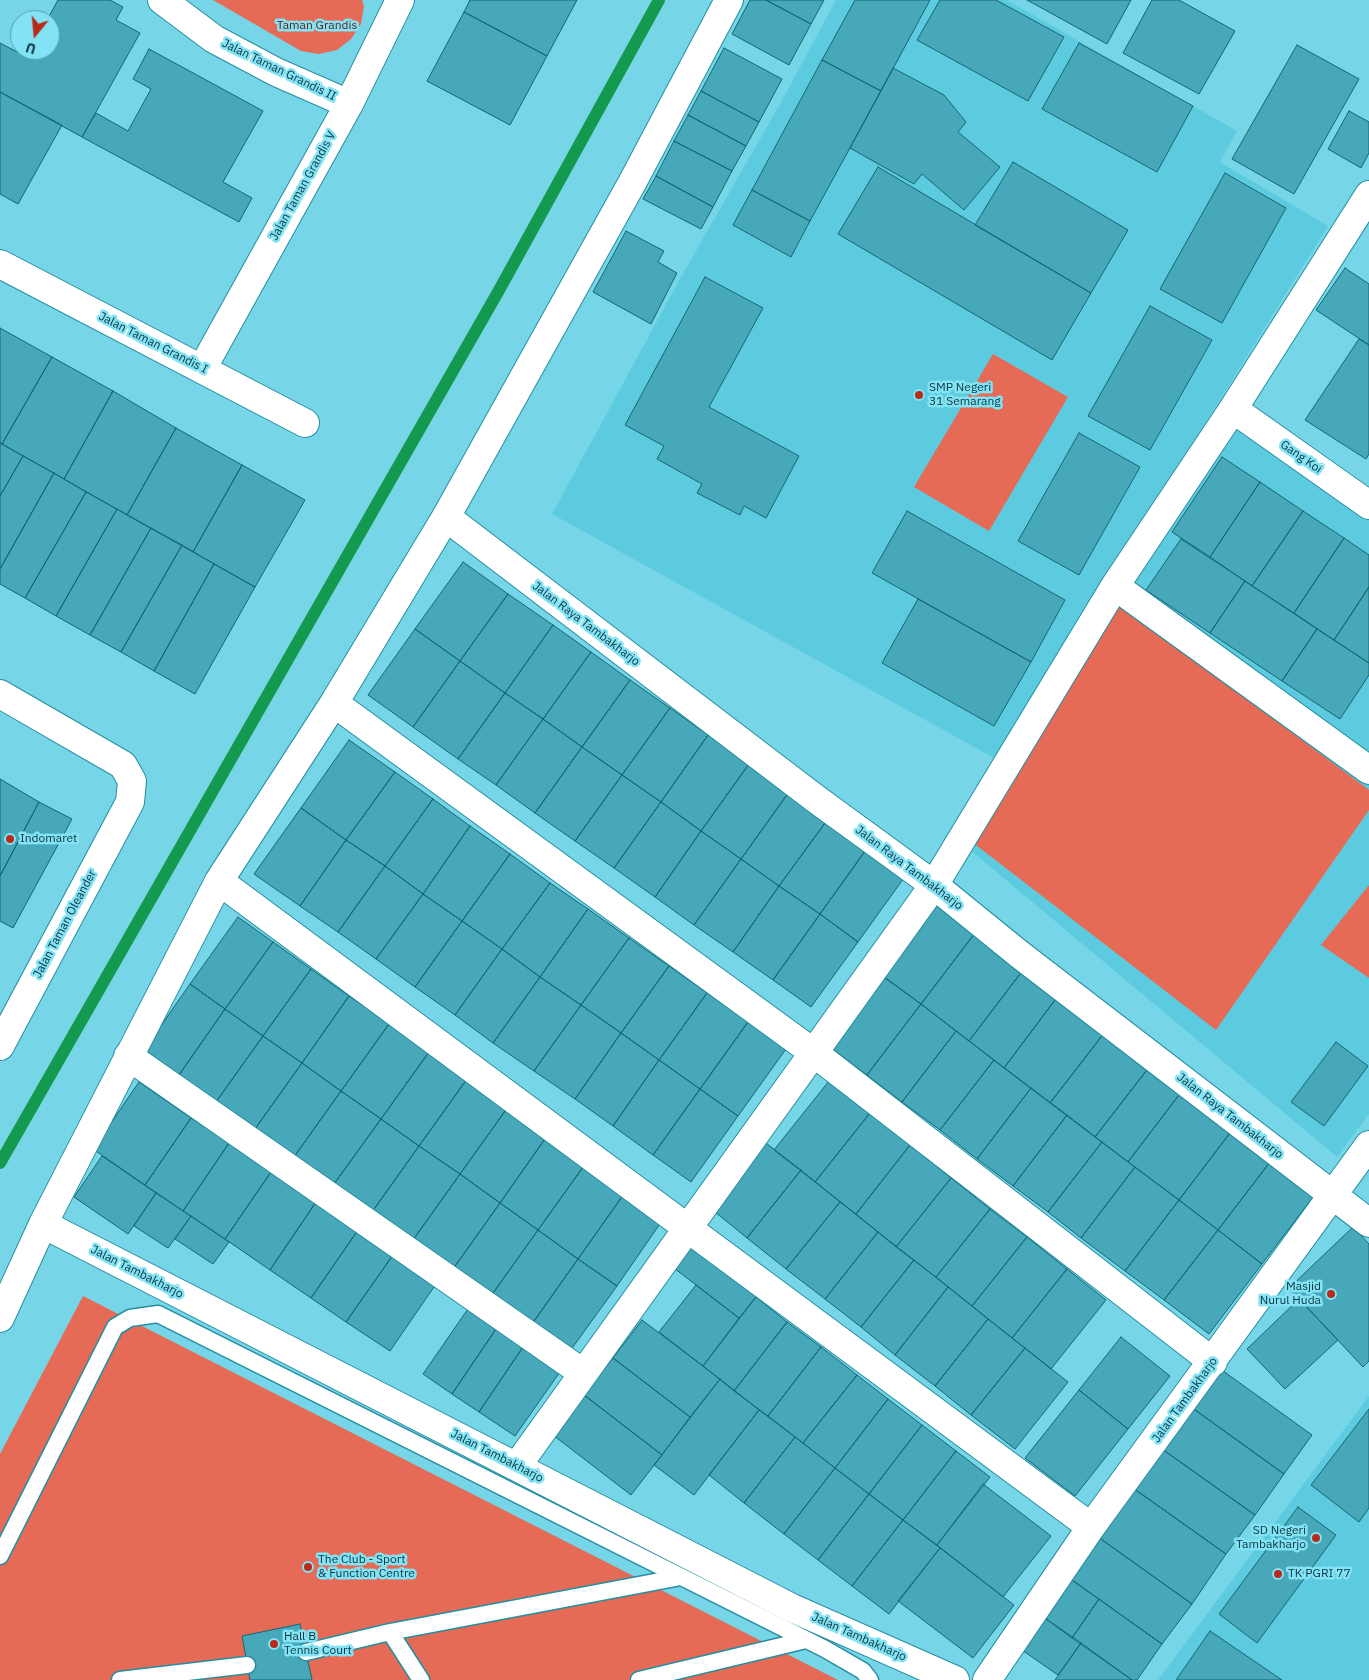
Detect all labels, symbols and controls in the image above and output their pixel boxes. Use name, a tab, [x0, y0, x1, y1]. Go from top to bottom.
north arrow	[10, 10, 60, 60]
park label: Taman Grandis	[277, 19, 357, 33]
street label: Jalan Taman Grandis II	[220, 36, 338, 104]
text: U	[24, 38, 38, 58]
street label: Jalan Taman Grandis V	[267, 129, 339, 243]
street label: Jalan Taman Grandis I	[96, 309, 210, 377]
place label: SMP Negeri 31 Semarang	[929, 381, 1001, 409]
marker: SMP Negeri 31 Semarang	[913, 389, 925, 401]
street label: Gang Koi	[1277, 437, 1325, 477]
street label: Jalan Raya Tambakharjo	[529, 579, 643, 669]
street label: Jalan Raya Tambakharjo	[852, 823, 966, 913]
place label: Indomaret	[20, 832, 77, 846]
marker: Indomaret	[4, 833, 16, 845]
street label: Jalan Taman Oleander	[30, 867, 100, 981]
street label: Jalan Raya Tambakharjo	[1174, 1070, 1286, 1162]
street label: Jalan Tambakharjo	[88, 1242, 186, 1302]
place label: Masjid Nurul Huda	[1260, 1280, 1321, 1308]
marker: Masjid Nurul Huda	[1325, 1288, 1337, 1300]
street label: Jalan Tambakharjo	[1149, 1355, 1221, 1445]
street label: Jalan Tambakharjo	[448, 1426, 546, 1486]
place label: SD Negeri Tambakharjo	[1236, 1524, 1306, 1552]
marker: SD Negeri Tambakharjo	[1310, 1532, 1322, 1544]
place label: The Club - Sport & Function Centre	[318, 1553, 415, 1581]
marker: The Club - Sport & Function Centre	[302, 1561, 314, 1573]
place label: TK PGRI 77	[1288, 1567, 1351, 1581]
marker: TK PGRI 77	[1272, 1568, 1284, 1580]
street label: Jalan Tambakharjo	[810, 1610, 908, 1664]
place label: Hall B Tennis Court	[284, 1630, 352, 1658]
marker: Hall B Tennis Court	[268, 1638, 280, 1650]

